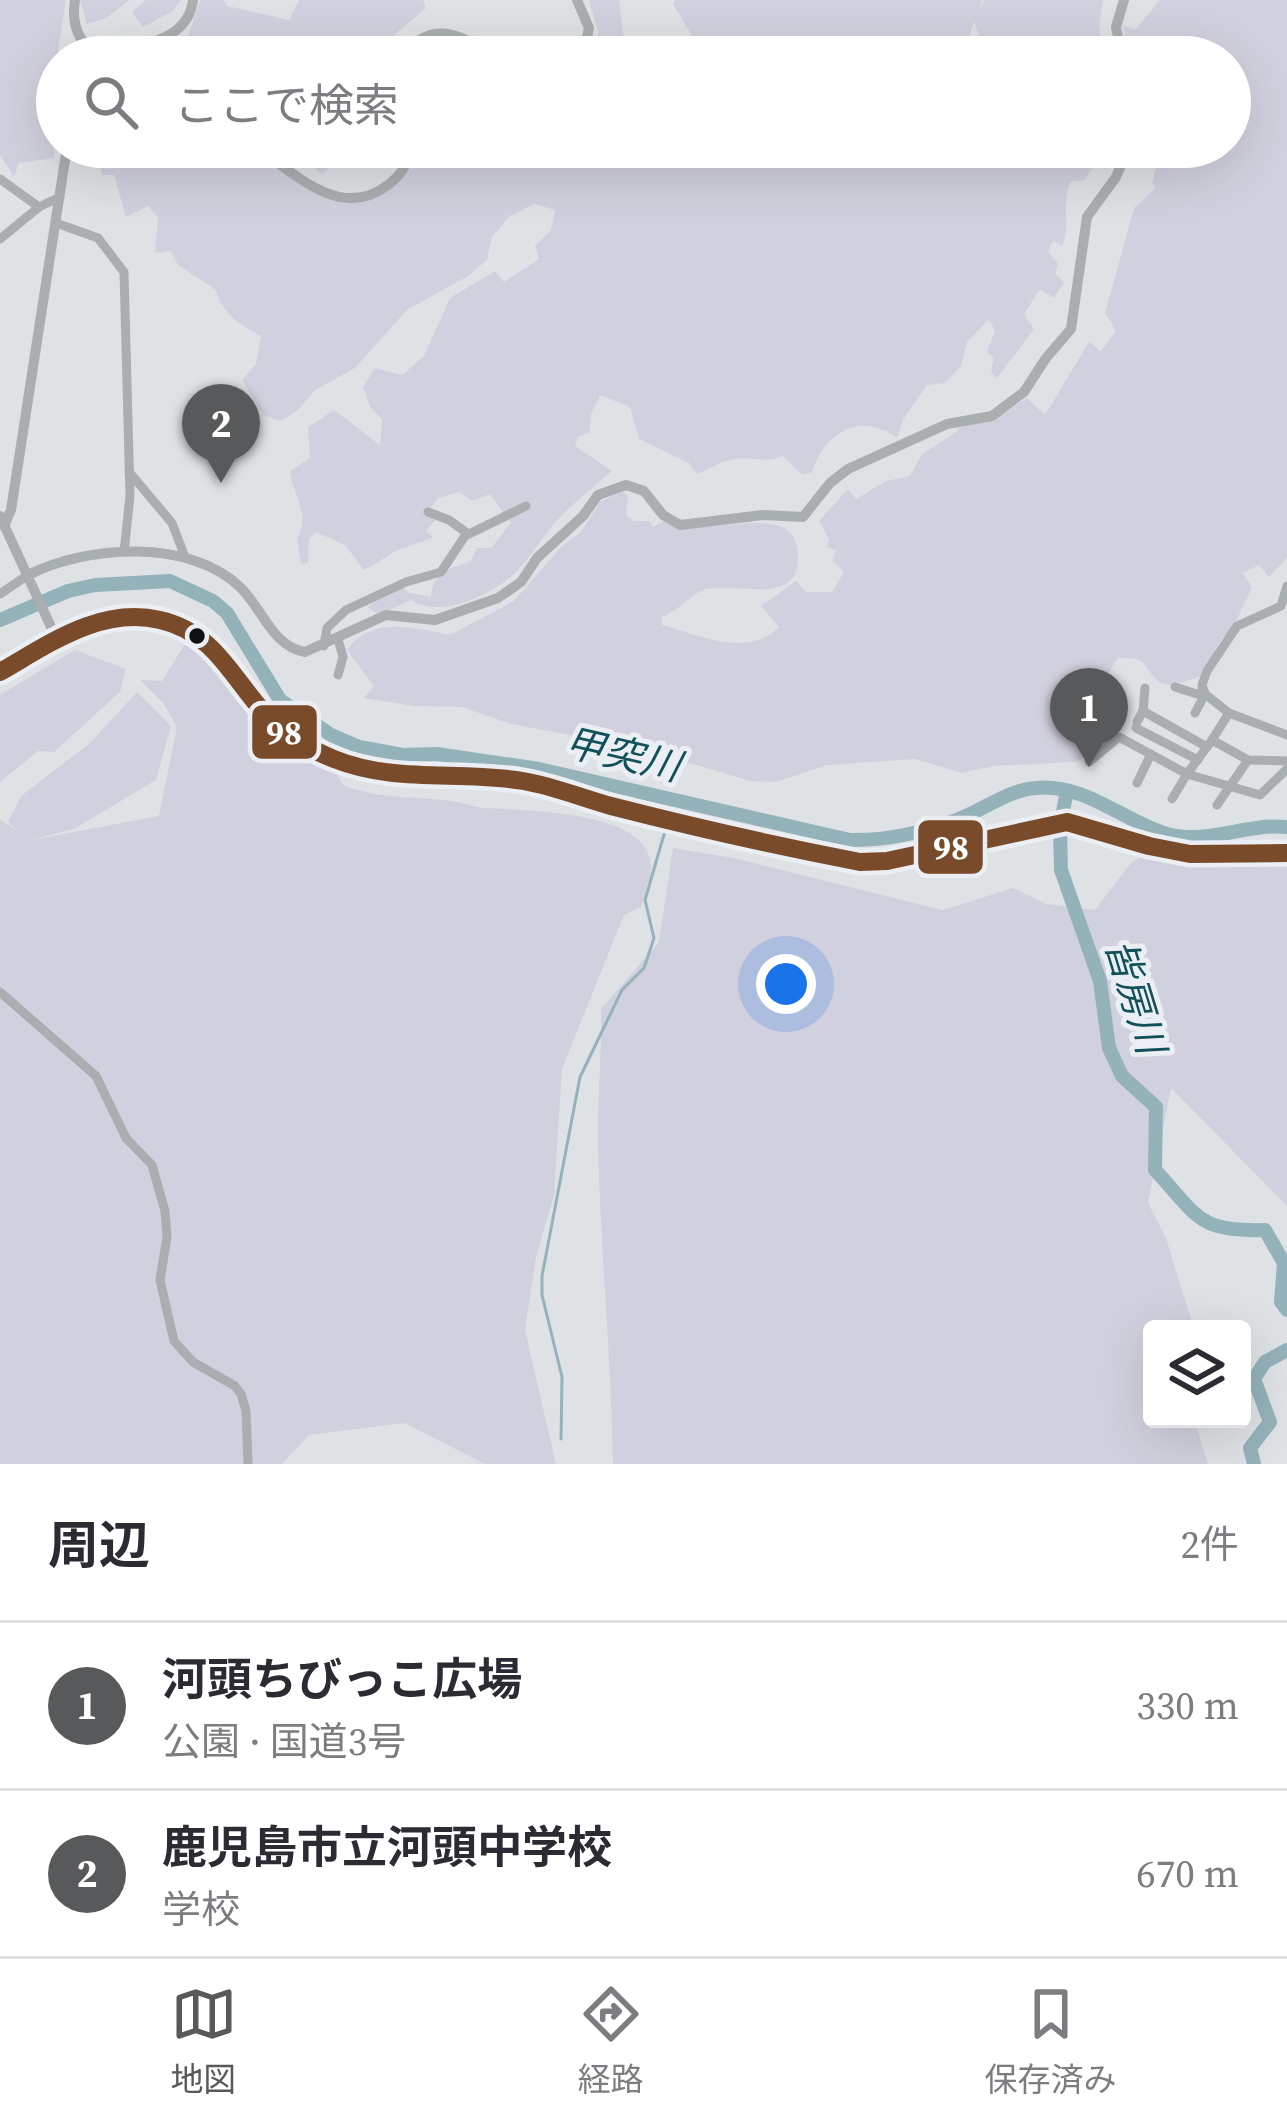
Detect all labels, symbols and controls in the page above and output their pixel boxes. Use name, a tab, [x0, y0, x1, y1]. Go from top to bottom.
search box	[36, 36, 1251, 168]
icon: search	[78, 69, 144, 135]
text: ここで検索	[174, 74, 399, 136]
pin: 2	[182, 384, 260, 483]
unlabelled marker	[186, 625, 208, 647]
pin: 1	[1050, 668, 1128, 767]
line badge: 98	[250, 703, 319, 761]
text: 98	[266, 710, 302, 755]
water label: 甲突川	[560, 716, 690, 794]
line badge: 98	[916, 818, 985, 876]
text: 98	[933, 825, 969, 870]
water label: 皆房川	[1093, 932, 1179, 1064]
your location	[756, 954, 816, 1014]
map controls	[1143, 1320, 1251, 1428]
button: layers	[1143, 1320, 1251, 1428]
text: 周辺	[48, 1510, 150, 1580]
text: 2件	[1180, 1518, 1239, 1571]
text: 河頭ちびっこ広場	[162, 1648, 522, 1710]
text: 1	[76, 1679, 98, 1732]
text: 330 m	[1136, 1679, 1239, 1732]
text: 公園 · 国道3号	[162, 1715, 406, 1768]
text: 鹿児島市立河頭中学校	[162, 1816, 612, 1878]
text: 2	[76, 1847, 98, 1900]
text: 670 m	[1136, 1847, 1239, 1900]
text: 学校	[162, 1883, 240, 1936]
tab: 地図	[171, 1981, 237, 2102]
tab: 経路	[578, 1981, 644, 2102]
tab: 保存済み	[985, 1981, 1117, 2102]

